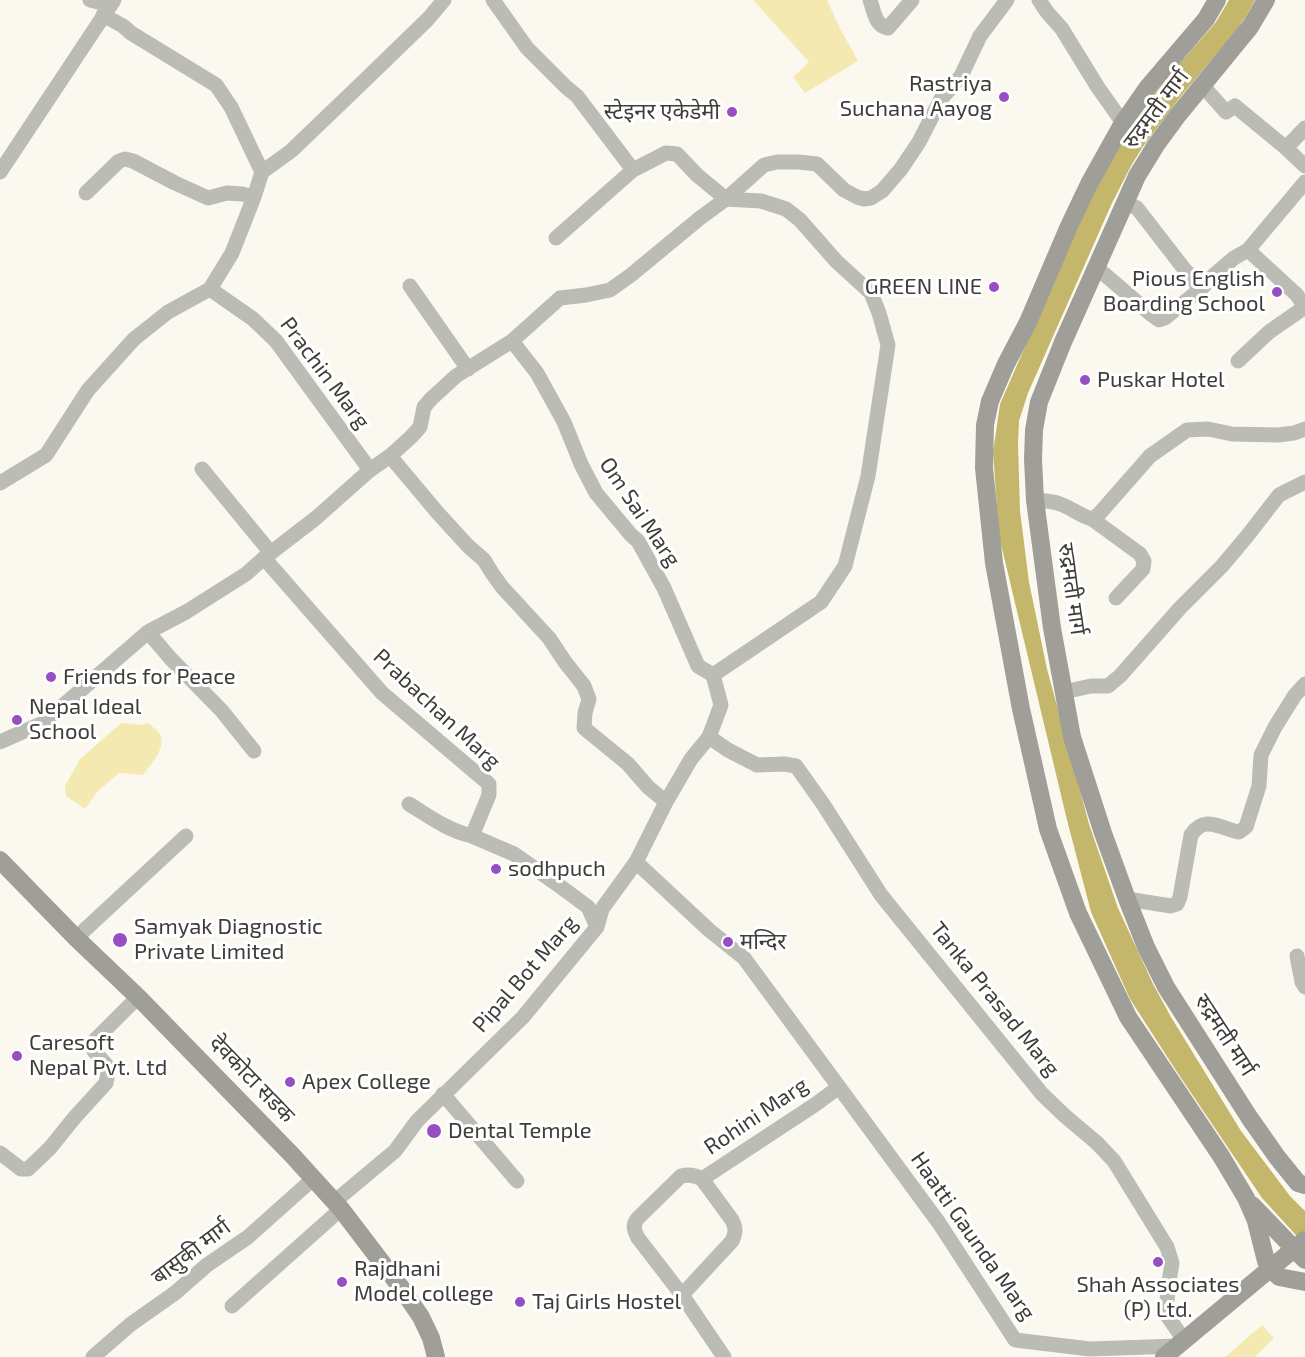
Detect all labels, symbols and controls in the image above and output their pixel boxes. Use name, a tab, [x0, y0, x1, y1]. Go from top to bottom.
street label: रुद्रमती मार्ग	[1118, 64, 1194, 154]
place label: Rastriya Suchana Aayog	[840, 71, 992, 122]
marker: Rastriya Suchana Aayog	[997, 90, 1011, 104]
place label: स्टेइनर एकेडेमी	[604, 99, 720, 125]
marker: स्टेइनर एकेडेमी	[725, 105, 739, 119]
place label: Pious English Boarding School	[1103, 266, 1265, 318]
place label: GREEN LINE	[865, 274, 982, 300]
marker: GREEN LINE	[987, 280, 1001, 294]
marker: Pious English Boarding School	[1270, 285, 1284, 299]
street label: Prachin Marg	[274, 312, 376, 434]
place label: Puskar Hotel	[1097, 367, 1225, 393]
marker: Puskar Hotel	[1078, 373, 1092, 387]
street label: Om Sai Marg	[594, 452, 686, 572]
street label: रुद्रमती मार्ग	[1053, 541, 1091, 637]
street label: Prabachan Marg	[368, 643, 506, 775]
place label: Friends for Peace	[63, 664, 236, 690]
marker: Friends for Peace	[44, 670, 58, 684]
place label: Nepal Ideal School	[29, 694, 141, 746]
marker: Nepal Ideal School	[10, 713, 24, 727]
place label: sodhpuch	[508, 856, 606, 882]
marker: sodhpuch	[489, 862, 503, 876]
street label: Pipal Bot Marg	[467, 910, 583, 1038]
place label: Samyak Diagnostic Private Limited	[134, 914, 323, 966]
street label: Tanka Prasad Marg	[925, 917, 1065, 1081]
place label: मन्दिर	[740, 929, 786, 955]
marker: Samyak Diagnostic Private Limited	[111, 931, 129, 949]
marker: मन्दिर	[721, 935, 735, 949]
street label: रुद्रमती मार्ग	[1189, 989, 1261, 1081]
place label: Caresoft Nepal Pvt. Ltd	[29, 1030, 167, 1082]
street label: देवकोटा सडक	[204, 1030, 300, 1128]
marker: Caresoft Nepal Pvt. Ltd	[10, 1049, 24, 1063]
place label: Apex College	[302, 1069, 431, 1095]
street label: Rohini Marg	[699, 1072, 813, 1160]
marker: Apex College	[283, 1075, 297, 1089]
place label: Dental Temple	[448, 1118, 592, 1144]
marker: Dental Temple	[425, 1122, 443, 1140]
street label: Haatti Gaunda Marg	[905, 1147, 1041, 1325]
street label: बासुकी मार्ग	[146, 1214, 236, 1290]
marker: Shah Associates (P) Ltd.	[1151, 1255, 1165, 1269]
place label: Rajdhani Model college	[354, 1256, 494, 1308]
place label: Shah Associates (P) Ltd.	[1076, 1272, 1240, 1324]
marker: Rajdhani Model college	[335, 1275, 349, 1289]
place label: Taj Girls Hostel	[532, 1289, 681, 1315]
marker: Taj Girls Hostel	[513, 1295, 527, 1309]

